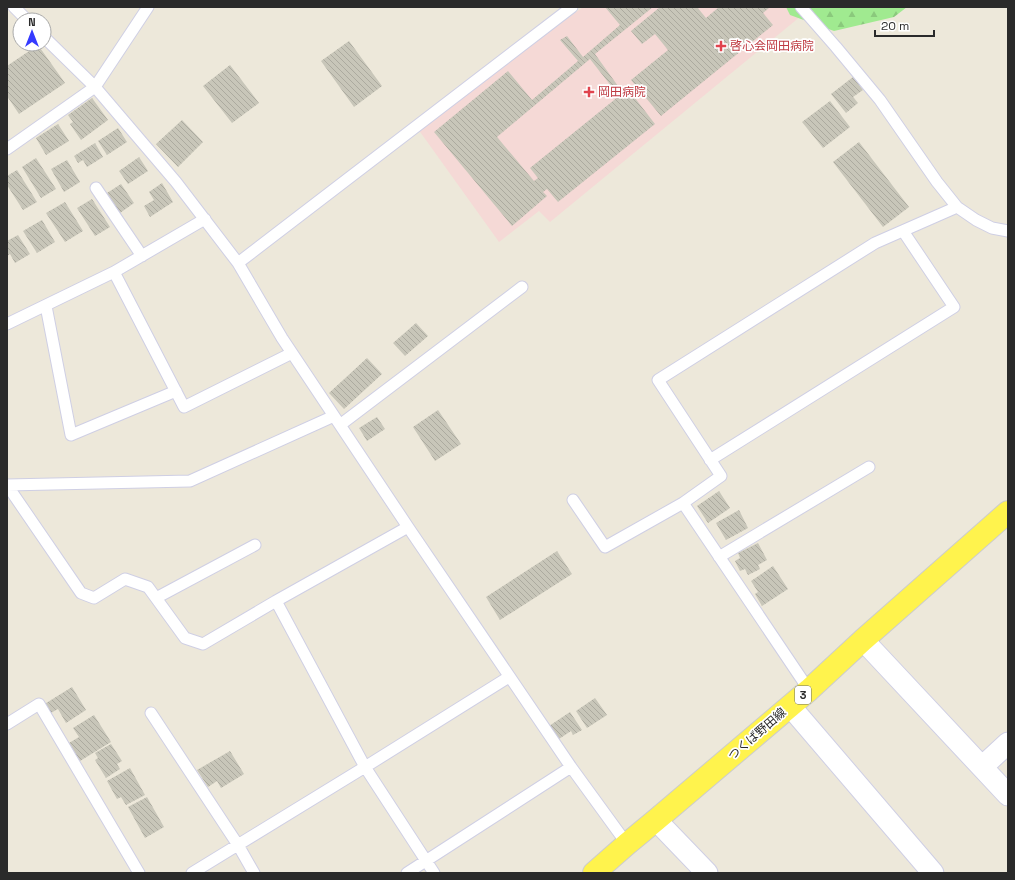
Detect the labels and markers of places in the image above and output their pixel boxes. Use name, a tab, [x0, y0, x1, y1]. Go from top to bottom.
place label: 啓心会岡田病院	[730, 38, 814, 54]
marker: 啓心会岡田病院	[715, 40, 727, 52]
place label: 岡田病院	[598, 84, 646, 100]
marker: 岡田病院	[583, 86, 595, 98]

